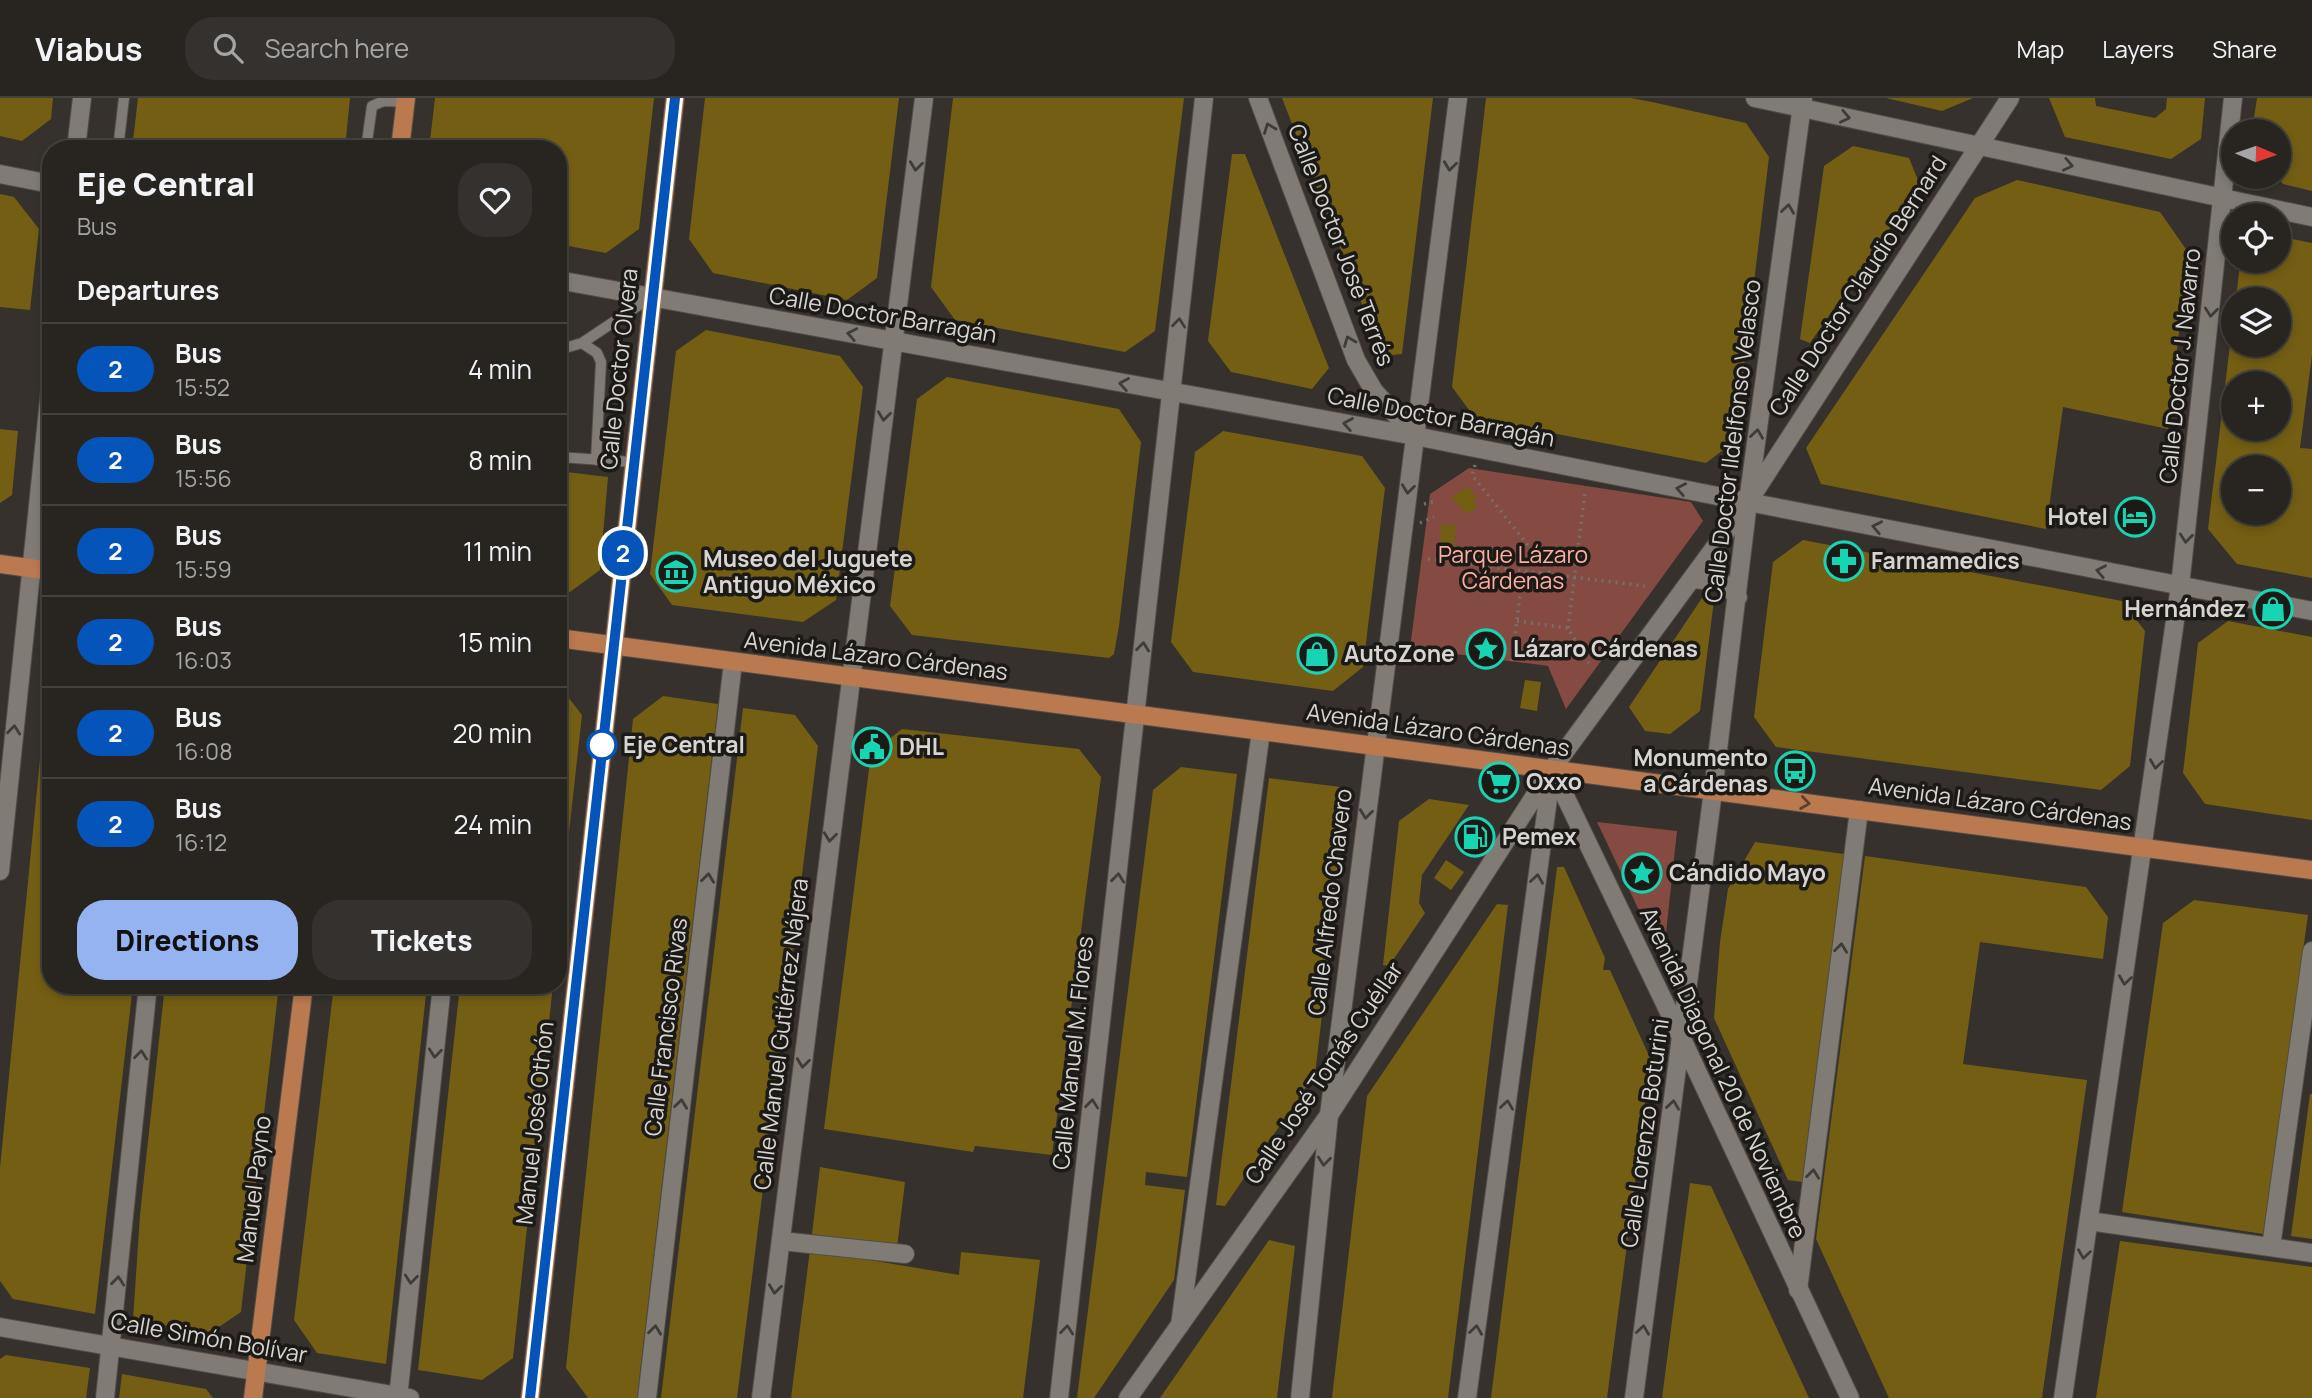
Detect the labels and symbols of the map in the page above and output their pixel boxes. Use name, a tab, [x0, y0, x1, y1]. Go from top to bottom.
one-way arrow	[1839, 109, 1851, 124]
street label: Calle Doctor José Terrés	[1281, 119, 1403, 370]
north arrow	[2221, 119, 2291, 189]
one-way arrow	[1263, 122, 1277, 134]
street label: Calle Doctor Claudio Bernard	[1761, 149, 1953, 422]
one-way arrow	[2062, 157, 2074, 171]
one-way arrow	[908, 160, 923, 172]
one-way arrow	[1442, 160, 1457, 172]
one-way arrow	[1781, 203, 1796, 215]
street label: Calle Doctor J. Navarro	[2151, 246, 2207, 485]
street label: Calle Doctor Olvera	[592, 267, 644, 471]
street label: Calle Doctor Ildelfonso Velasco	[1696, 277, 1768, 604]
street label: Calle Doctor Barragán	[767, 278, 1000, 350]
one-way arrow	[2203, 306, 2218, 318]
one-way arrow	[1172, 317, 1187, 329]
one-way arrow	[846, 328, 858, 343]
one-way arrow	[1343, 335, 1357, 347]
one-way arrow	[1118, 377, 1130, 392]
street label: Calle Doctor Barragán	[1325, 378, 1558, 454]
one-way arrow	[877, 410, 892, 422]
one-way arrow	[1342, 417, 1354, 432]
one-way arrow	[1749, 428, 1764, 440]
one-way arrow	[1675, 482, 1687, 497]
one-way arrow	[1401, 483, 1416, 494]
hotel icon: Hotel	[2114, 496, 2156, 538]
place label: Hotel	[2048, 500, 2108, 532]
one-way arrow	[1871, 521, 1883, 536]
line badge: 2	[600, 530, 646, 576]
one-way arrow	[2178, 532, 2193, 544]
park label: Parque Lázaro Cárdenas	[1438, 538, 1588, 596]
pharmacy icon: Farmamedics	[1823, 540, 1865, 582]
place label: Museo del Juguete Antiguo México	[703, 542, 913, 600]
place label: Farmamedics	[1871, 544, 2020, 576]
museum icon: Museo del Juguete Antiguo México	[655, 551, 697, 593]
one-way arrow	[2095, 564, 2107, 579]
shop icon: Hernández	[2252, 588, 2294, 630]
place label: Hernández	[2124, 592, 2246, 624]
street label: Avenida Lázaro Cárdenas	[742, 623, 1010, 687]
place icon: Lázaro Cárdenas	[1465, 628, 1507, 670]
place label: Lázaro Cárdenas	[1513, 632, 1698, 664]
shop icon: AutoZone	[1296, 633, 1338, 675]
place label: AutoZone	[1344, 637, 1455, 669]
one-way arrow	[1136, 641, 1151, 652]
street label: Avenida Lázaro Cárdenas	[1304, 695, 1572, 763]
one-way arrow	[6, 725, 21, 736]
public building icon: DHL	[851, 726, 893, 768]
place label: Eje Central	[623, 728, 745, 760]
marker: Eje Central	[587, 730, 617, 760]
place label: DHL	[899, 730, 944, 762]
place label: Monumento a Cárdenas	[1633, 741, 1768, 799]
bus stop icon: Monumento a Cárdenas	[1774, 750, 1816, 792]
one-way arrow	[2148, 758, 2163, 770]
supermarket icon: Oxxo	[1478, 761, 1520, 803]
place label: Oxxo	[1526, 765, 1582, 797]
street label: Avenida Lázaro Cárdenas	[1866, 769, 2134, 837]
street label: Calle Alfredo Chavero	[1299, 787, 1359, 1017]
one-way arrow	[1799, 795, 1811, 810]
one-way arrow	[1358, 808, 1373, 820]
fuel station icon: Pemex	[1454, 816, 1496, 858]
place label: Pemex	[1502, 820, 1577, 852]
one-way arrow	[823, 832, 838, 843]
place icon: Cándido Mayo	[1621, 852, 1663, 894]
place label: Cándido Mayo	[1669, 856, 1826, 888]
one-way arrow	[700, 872, 715, 884]
one-way arrow	[1110, 872, 1125, 884]
one-way arrow	[1529, 874, 1544, 885]
street label: Calle Manuel Gutiérrez Nájera	[745, 876, 815, 1191]
street label: Avenida Diagonal 20 de Noviembre	[1633, 902, 1815, 1244]
street label: Calle Francisco Rivas	[636, 916, 694, 1138]
street label: Calle Manuel M. Flores	[1044, 934, 1100, 1171]
one-way arrow	[1834, 942, 1849, 954]
street label: Calle José Tomás Cuéllar	[1237, 955, 1410, 1190]
one-way arrow	[2118, 974, 2133, 986]
street label: Calle Lorenzo Boturini	[1612, 1016, 1676, 1249]
street label: Manuel José Othón	[507, 1020, 561, 1226]
one-way arrow	[428, 1048, 443, 1059]
one-way arrow	[133, 1049, 148, 1060]
one-way arrow	[795, 1057, 810, 1069]
one-way arrow	[674, 1098, 689, 1110]
one-way arrow	[1085, 1098, 1100, 1110]
one-way arrow	[1499, 1099, 1514, 1111]
one-way arrow	[1666, 1099, 1681, 1111]
street label: Manuel Payno	[228, 1114, 278, 1264]
one-way arrow	[1317, 1156, 1332, 1167]
one-way arrow	[1805, 1168, 1820, 1179]
one-way arrow	[2077, 1248, 2092, 1259]
one-way arrow	[403, 1274, 418, 1285]
one-way arrow	[110, 1276, 125, 1287]
one-way arrow	[767, 1283, 782, 1295]
street label: Calle Simón Bolívar	[108, 1304, 310, 1370]
one-way arrow	[647, 1324, 662, 1336]
one-way arrow	[1059, 1324, 1074, 1335]
one-way arrow	[1469, 1324, 1484, 1336]
one-way arrow	[1636, 1324, 1651, 1336]

